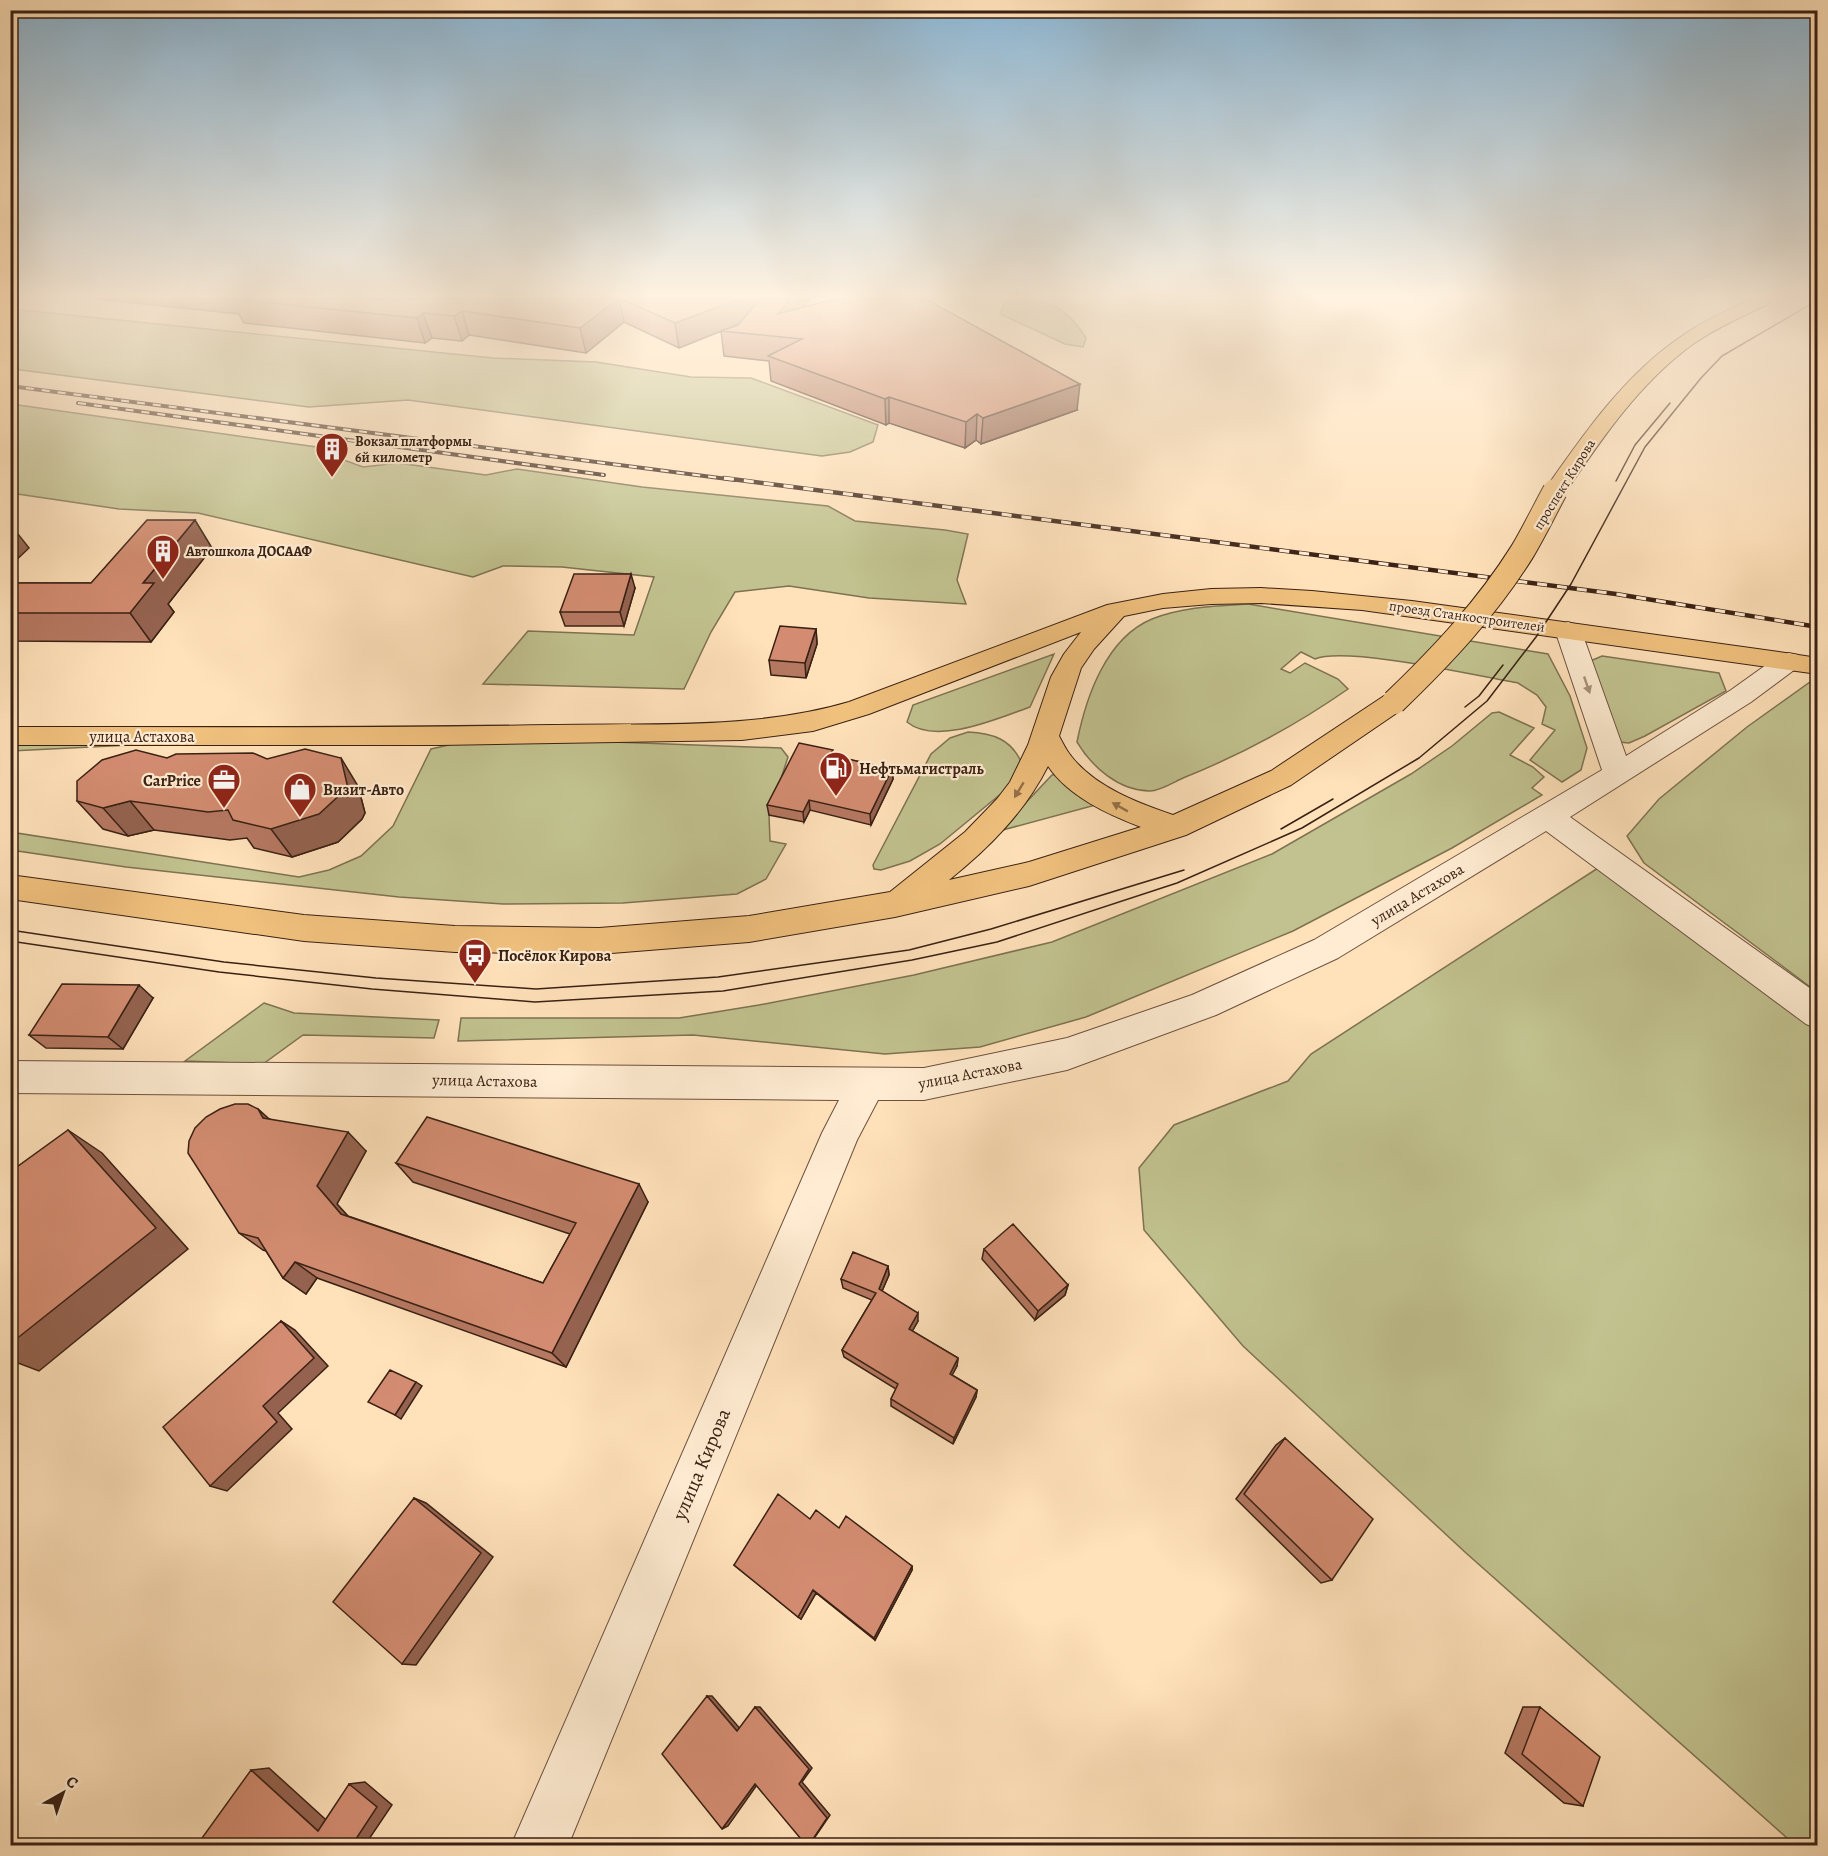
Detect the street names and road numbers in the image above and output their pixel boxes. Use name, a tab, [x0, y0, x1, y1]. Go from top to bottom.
street label: проспект Кирова	[1529, 435, 1600, 533]
street label: проезд Станкостроителей	[1388, 596, 1546, 637]
street label: улица Астахова	[88, 726, 195, 748]
street label: улица Астахова	[1366, 858, 1469, 932]
street label: улица Астахова	[916, 1053, 1025, 1095]
street label: улица Астахова	[431, 1069, 538, 1093]
street label: улица Кирова	[665, 1404, 737, 1525]

